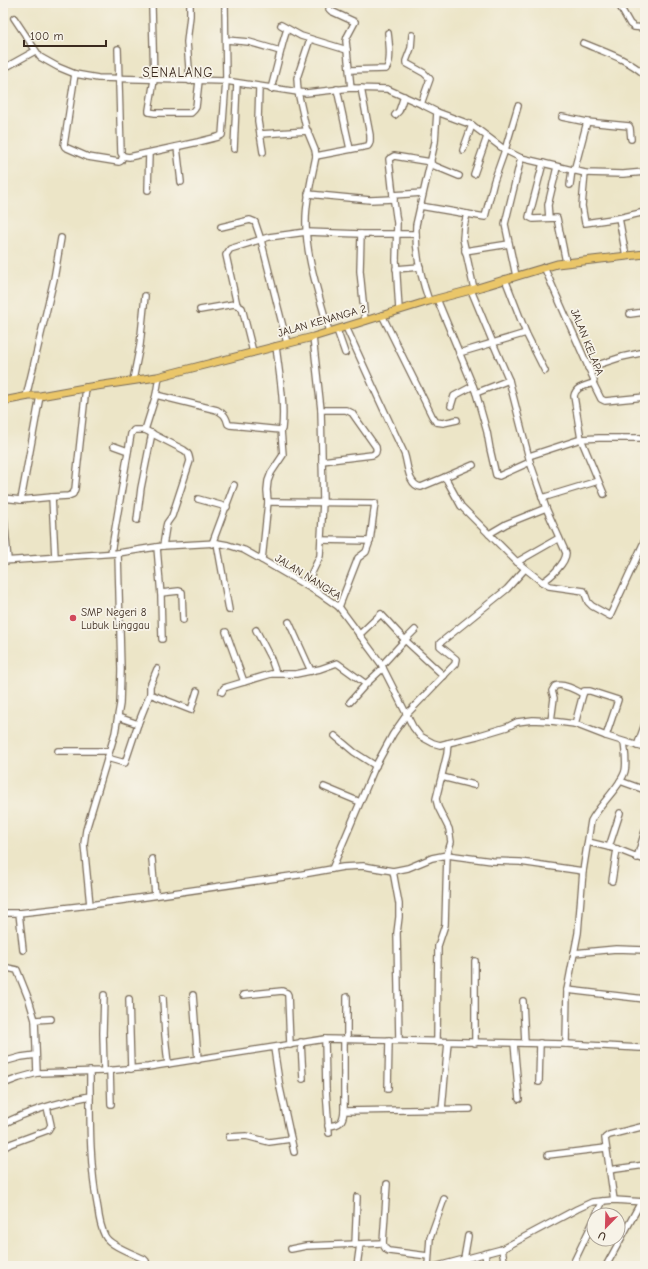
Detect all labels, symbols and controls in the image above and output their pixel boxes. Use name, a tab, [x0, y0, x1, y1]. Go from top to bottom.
scale bar	[24, 22, 106, 48]
text: 100 m	[30, 29, 63, 43]
district label: SENALANG	[142, 65, 214, 80]
street label: JALAN KENANGA 2	[276, 302, 368, 340]
street label: JALAN KELAPA	[568, 307, 607, 378]
street label: JALAN NANGKA	[273, 551, 344, 603]
place label: SMP Negeri 8 Lubuk Linggau	[81, 606, 150, 632]
marker: SMP Negeri 8 Lubuk Linggau	[68, 613, 78, 623]
north arrow	[586, 1207, 626, 1247]
text: U	[596, 1228, 608, 1243]

